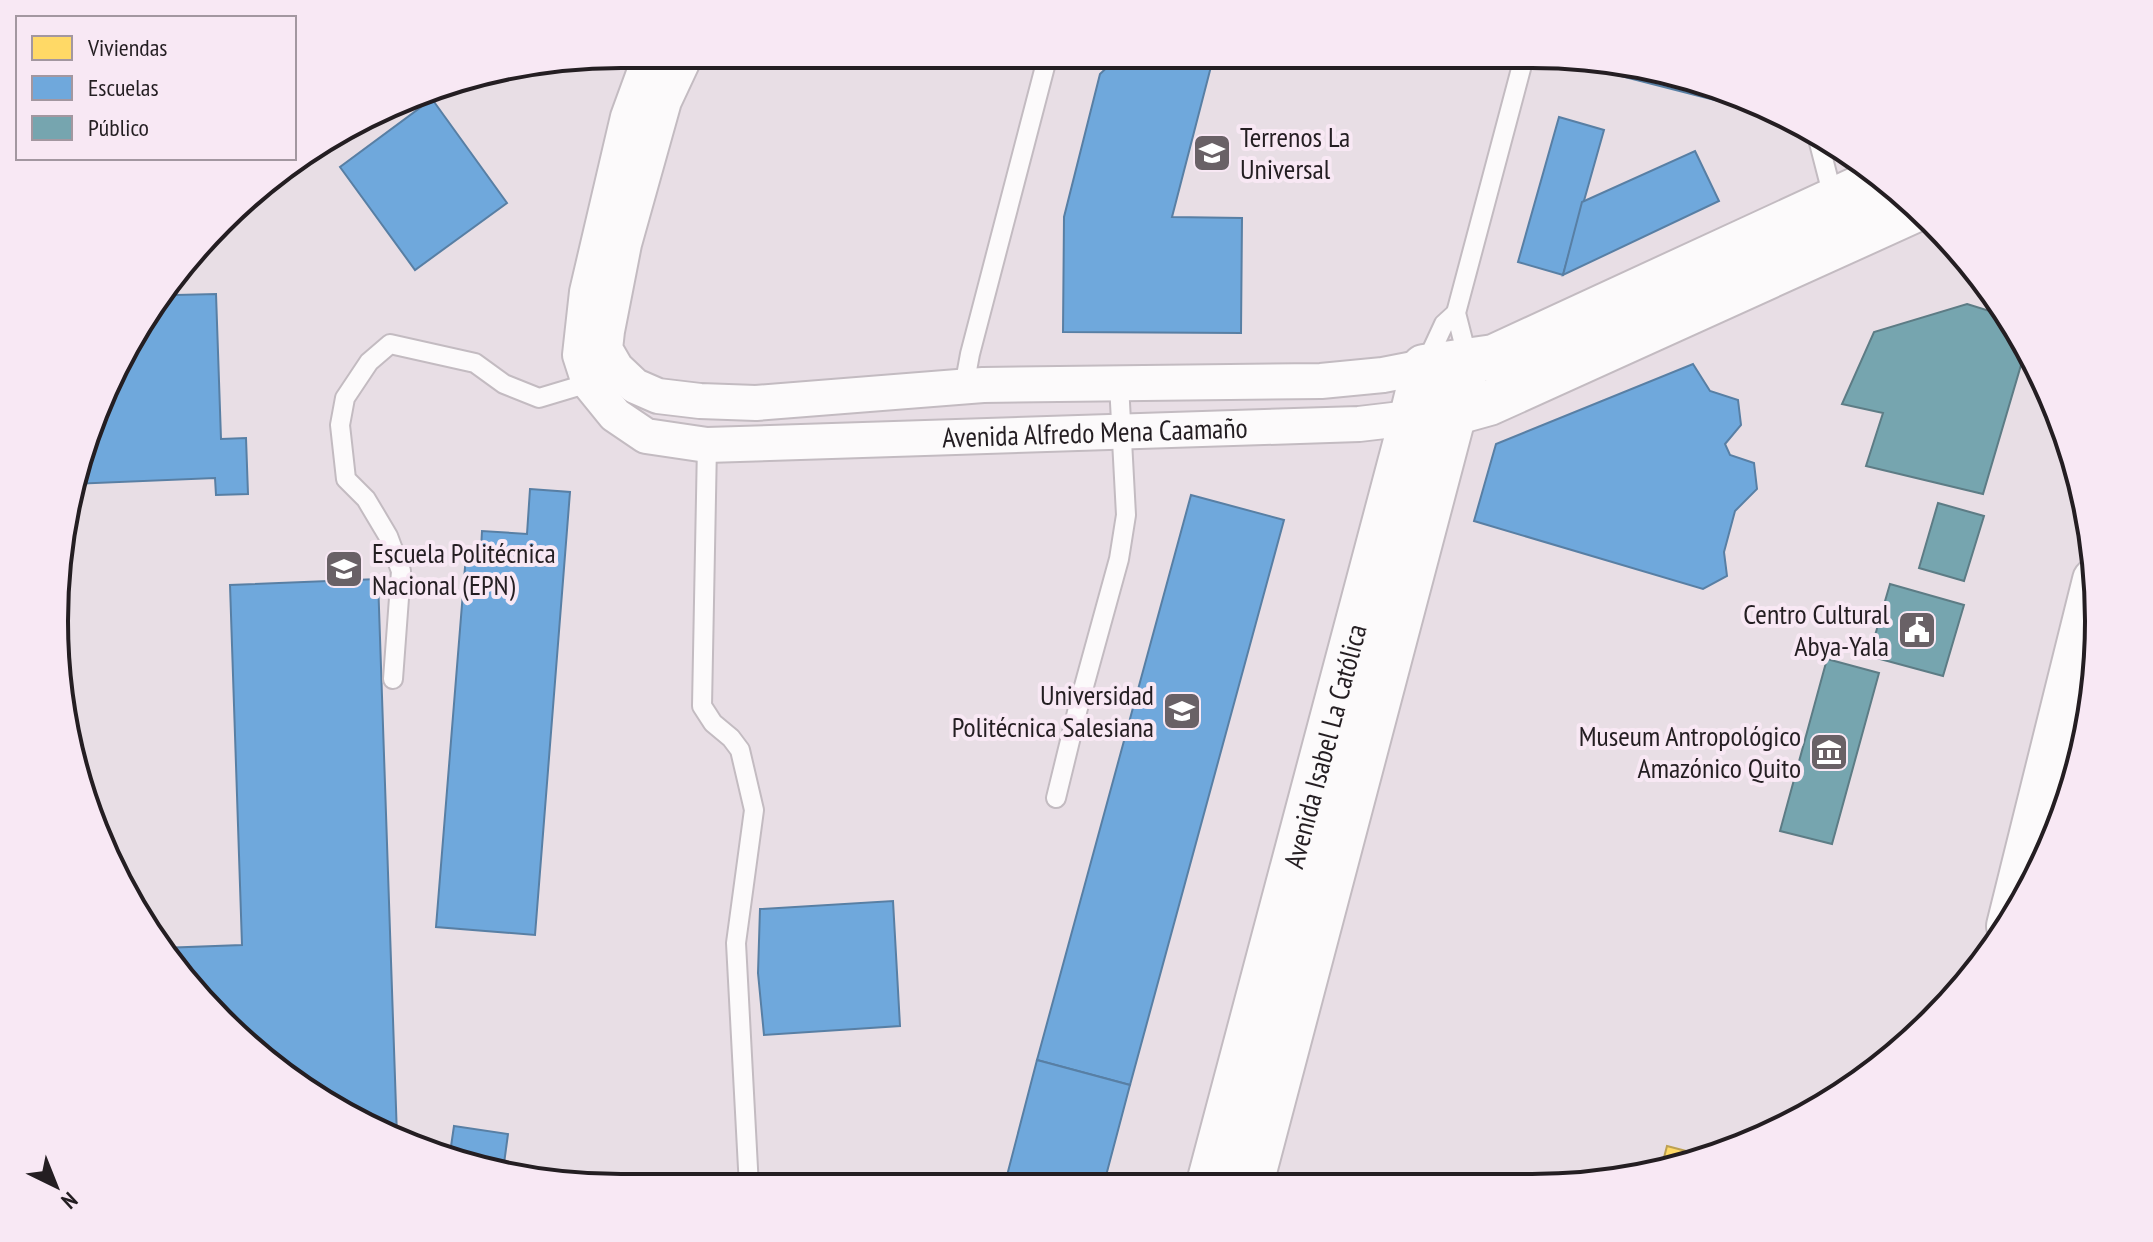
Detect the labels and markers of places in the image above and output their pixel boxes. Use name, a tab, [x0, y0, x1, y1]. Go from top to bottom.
place label: Terrenos La Universal	[1240, 118, 1350, 187]
school or university icon: Terrenos La Universal	[1191, 132, 1233, 174]
place label: Escuela Politécnica Nacional (EPN)	[372, 534, 556, 603]
school or university icon: Escuela Politécnica Nacional (EPN)	[323, 548, 365, 590]
place label: Centro Cultural Abya-Yala	[1743, 595, 1889, 664]
public building icon: Centro Cultural Abya-Yala	[1896, 609, 1938, 651]
place label: Universidad Politécnica Salesiana	[952, 676, 1154, 745]
school or university icon: Universidad Politécnica Salesiana	[1161, 690, 1203, 732]
place label: Museum Antropológico Amazónico Quito	[1579, 717, 1801, 786]
museum icon: Museum Antropológico Amazónico Quito	[1808, 731, 1850, 773]

